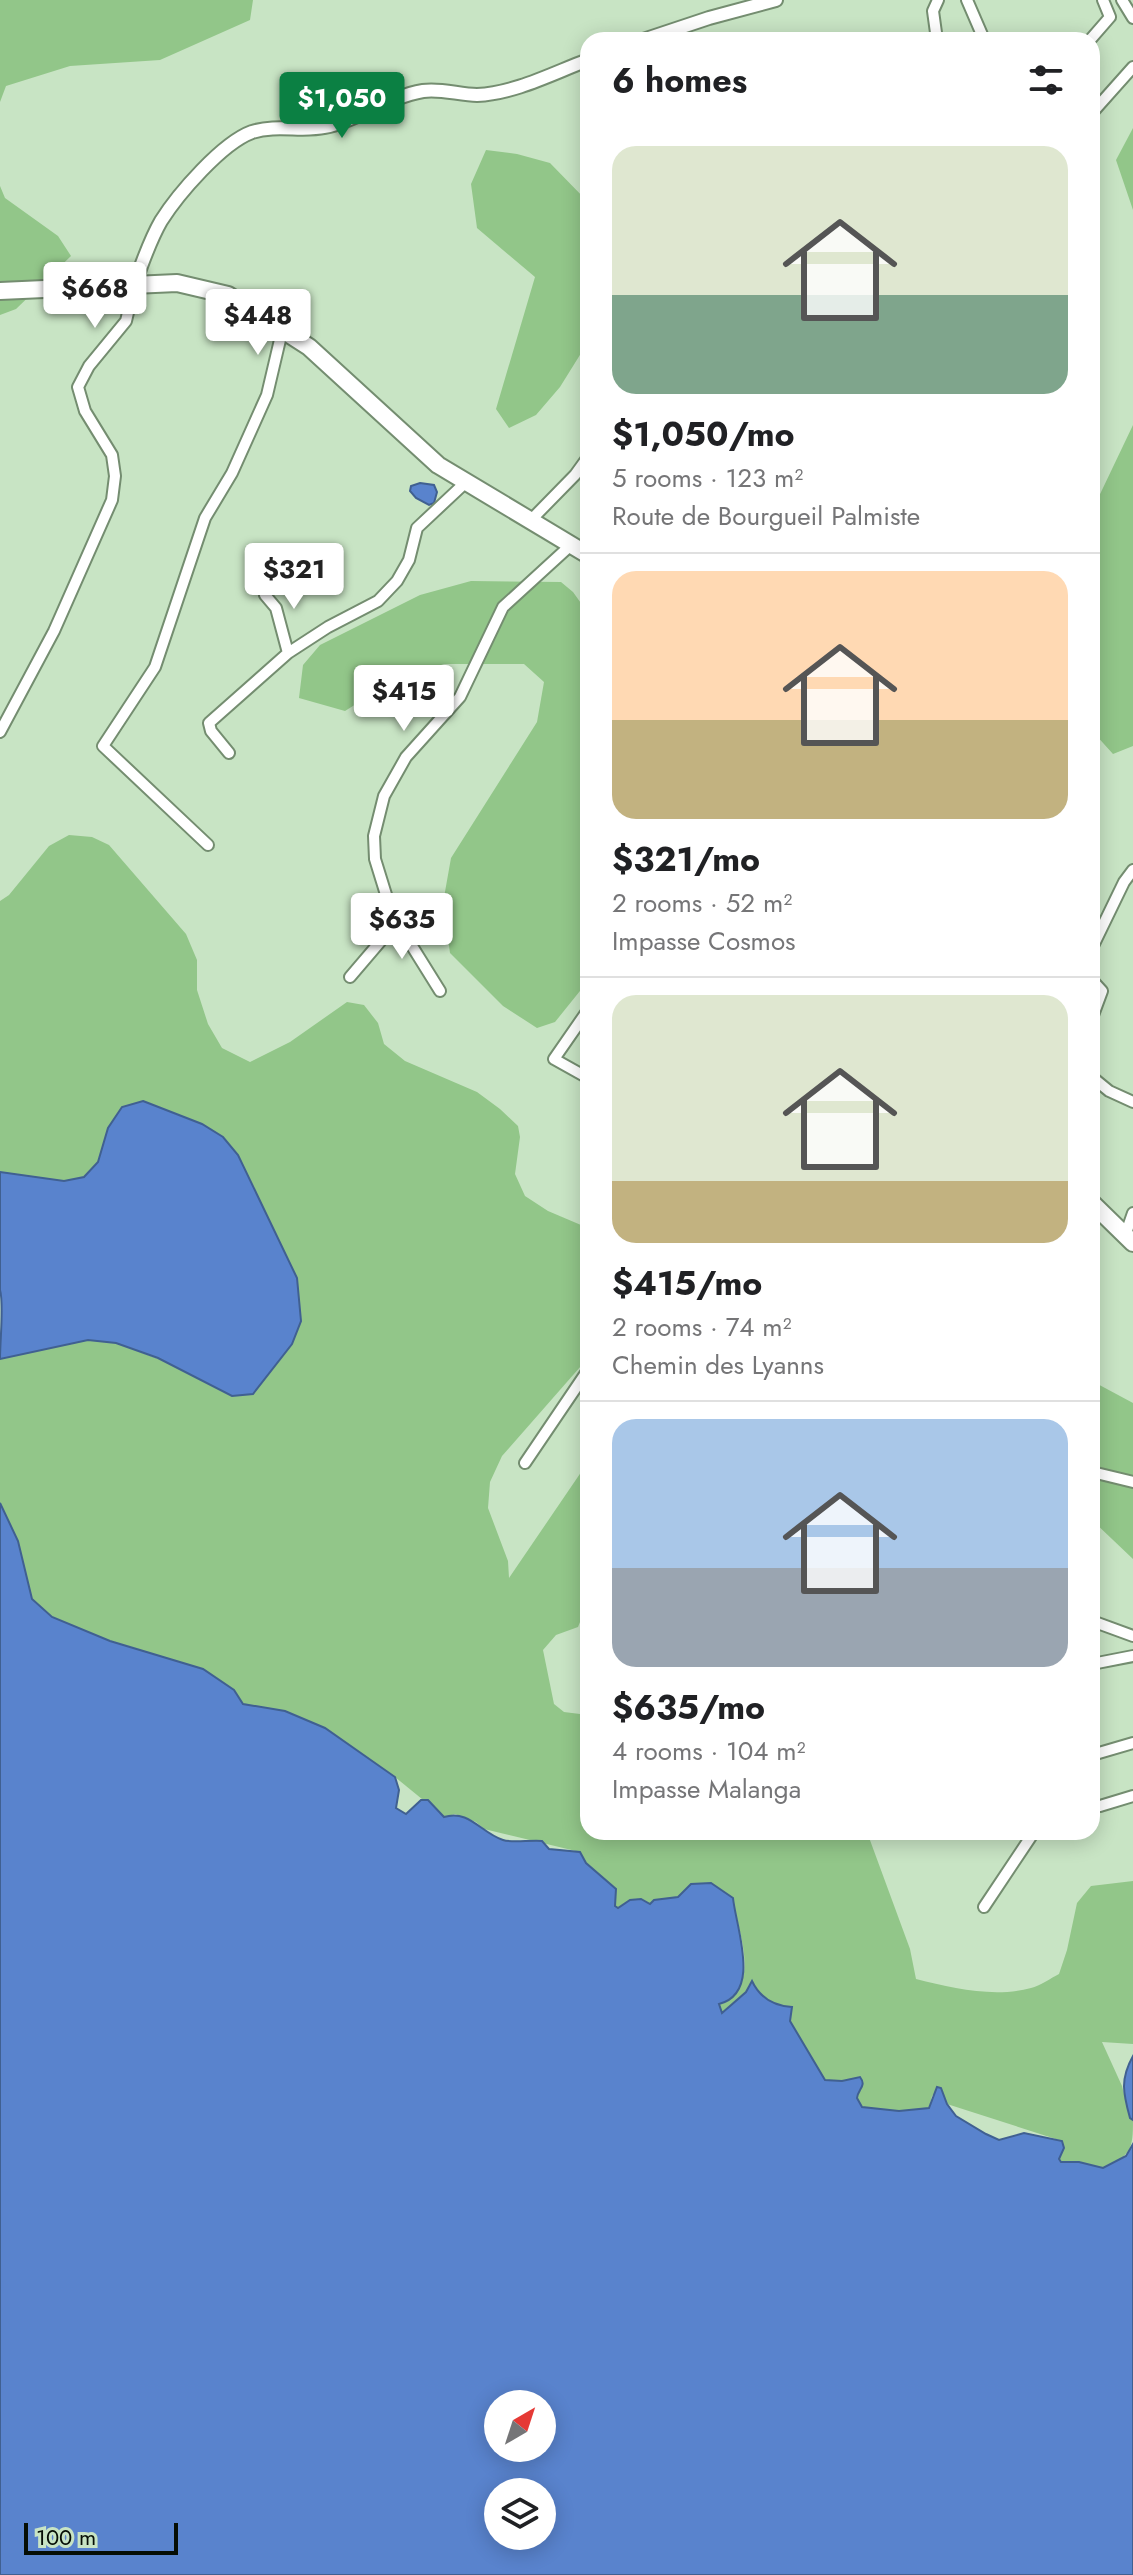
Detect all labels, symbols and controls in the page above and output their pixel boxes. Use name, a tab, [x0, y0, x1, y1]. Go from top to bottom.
text: 6 homes	[612, 56, 747, 105]
icon: filters	[1024, 58, 1068, 102]
pin: $1,050	[277, 72, 407, 140]
text: $1,050	[297, 79, 387, 117]
icon: home	[768, 198, 912, 342]
pin: $668	[48, 262, 142, 330]
text: $668	[61, 269, 129, 307]
pin: $448	[211, 289, 305, 357]
text: $448	[224, 296, 292, 334]
text: $1,050/mo	[612, 410, 795, 459]
text: 5 rooms · 123 m²	[612, 459, 803, 497]
text: Route de Bourgueil Palmiste	[612, 497, 920, 535]
pin: $321	[247, 543, 341, 611]
text: $321	[263, 550, 325, 588]
icon: home	[768, 623, 912, 767]
pin: $415	[357, 665, 451, 733]
text: $415	[372, 672, 436, 710]
text: $321/mo	[612, 835, 760, 884]
text: 2 rooms · 52 m²	[612, 884, 792, 922]
pin: $635	[355, 893, 449, 961]
text: $635	[369, 900, 435, 938]
text: Impasse Cosmos	[612, 922, 796, 960]
icon: home	[768, 1047, 912, 1191]
text: $415/mo	[612, 1259, 762, 1308]
text: 2 rooms · 74 m²	[612, 1308, 792, 1346]
text: Chemin des Lyanns	[612, 1346, 824, 1384]
icon: home	[768, 1471, 912, 1615]
text: $635/mo	[612, 1683, 765, 1732]
text: 4 rooms · 104 m²	[612, 1732, 806, 1770]
text: Impasse Malanga	[612, 1770, 801, 1808]
north arrow	[484, 2390, 556, 2462]
map controls	[484, 2390, 556, 2550]
button: layers	[484, 2478, 556, 2550]
scale bar	[24, 2519, 178, 2555]
text: 100 m	[36, 2521, 96, 2553]

